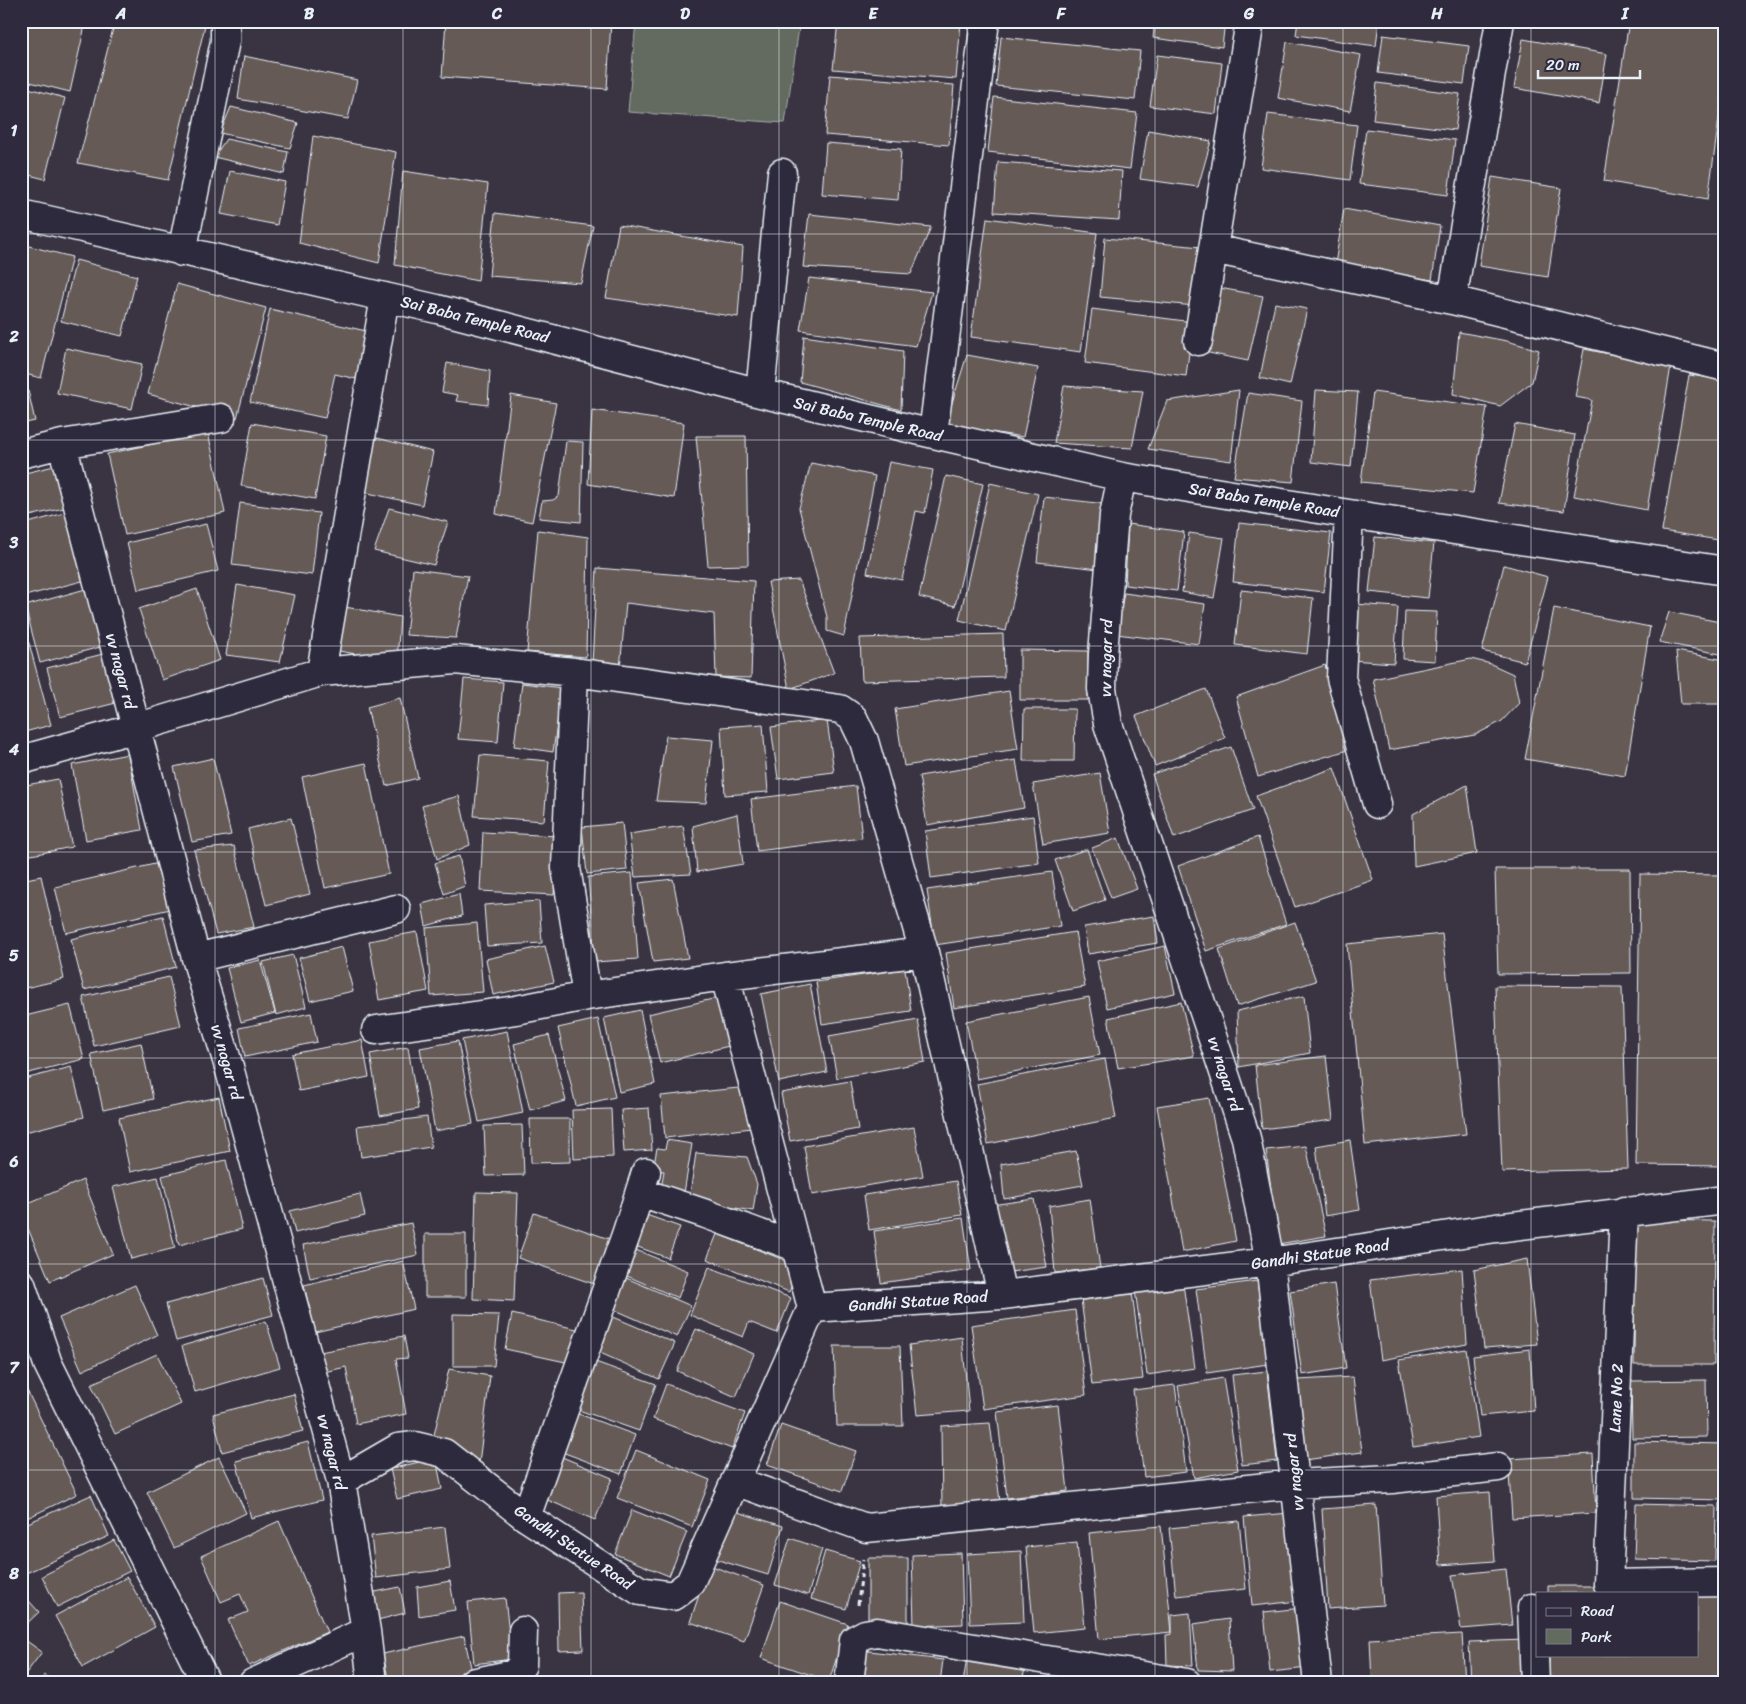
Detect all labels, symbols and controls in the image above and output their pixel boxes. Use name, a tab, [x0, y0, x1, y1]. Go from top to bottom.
text: A	[115, 0, 126, 28]
text: B	[304, 0, 315, 28]
text: C	[491, 0, 503, 28]
text: D	[680, 0, 690, 28]
text: E	[869, 0, 879, 28]
text: F	[1056, 0, 1067, 28]
text: G	[1243, 0, 1255, 28]
text: H	[1430, 0, 1443, 28]
text: I	[1621, 0, 1630, 28]
scale bar	[1538, 48, 1641, 80]
text: 20 m	[1546, 52, 1580, 78]
text: 1	[11, 116, 18, 145]
street label: Sai Baba Temple Road	[398, 287, 554, 352]
text: 2	[8, 322, 19, 351]
street label: Sai Baba Temple Road	[791, 388, 947, 451]
street label: Sai Baba Temple Road	[1187, 474, 1343, 526]
text: 3	[9, 528, 19, 557]
street label: vv nagar rd	[1091, 617, 1121, 697]
street label: vv nagar rd	[97, 630, 145, 714]
text: 4	[8, 735, 19, 764]
text: 5	[9, 941, 19, 970]
street label: vv nagar rd	[202, 1021, 252, 1105]
street label: vv nagar rd	[1199, 1033, 1251, 1117]
text: 6	[8, 1147, 19, 1176]
street label: Gandhi Statue Road	[1249, 1230, 1392, 1278]
street label: Gandhi Statue Road	[848, 1282, 990, 1320]
text: 7	[9, 1353, 20, 1382]
street label: Lane No 2	[1600, 1363, 1632, 1433]
street label: vv nagar rd	[309, 1411, 356, 1495]
street label: vv nagar rd	[1275, 1430, 1312, 1512]
street label: Gandhi Statue Road	[508, 1496, 641, 1599]
text: 8	[8, 1559, 19, 1588]
legend	[1536, 1592, 1698, 1656]
text: Road	[1581, 1598, 1614, 1624]
text: Park	[1581, 1624, 1612, 1650]

